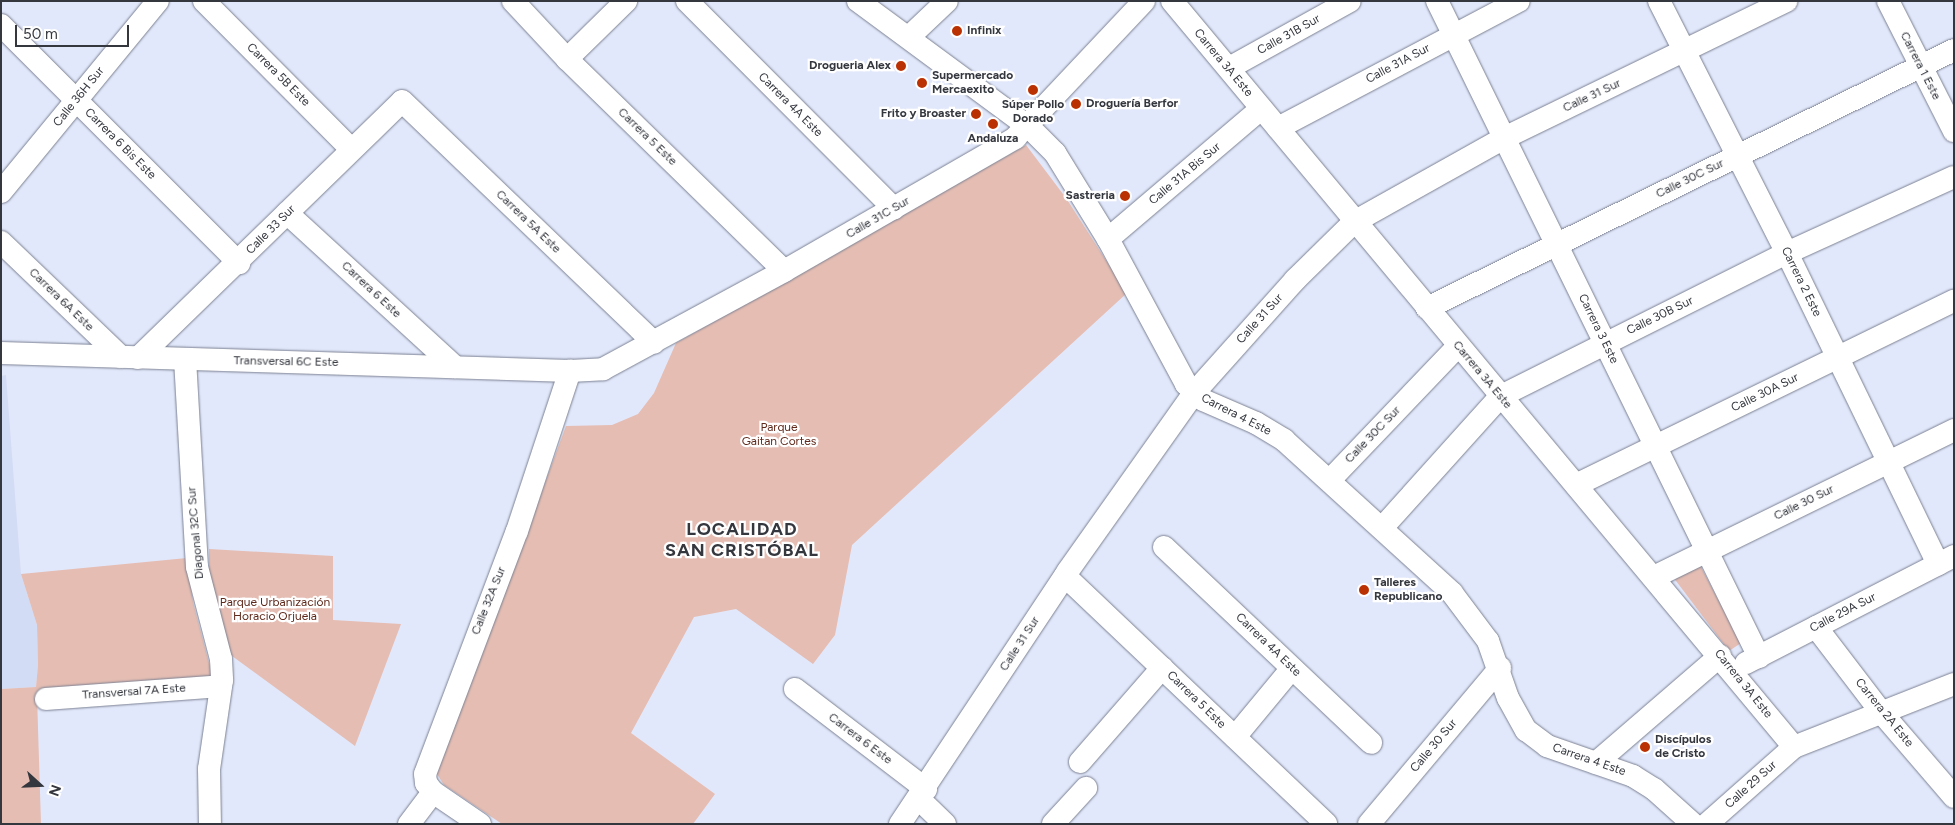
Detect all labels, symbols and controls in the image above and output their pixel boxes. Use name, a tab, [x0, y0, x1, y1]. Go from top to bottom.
street label: Calle 31B Sur	[1255, 12, 1323, 58]
scale bar	[18, 15, 131, 47]
place label: Infinix	[967, 24, 1002, 38]
text: 50 m	[23, 25, 58, 43]
marker: Infinix	[951, 25, 963, 37]
street label: Carrera 3A Este	[1191, 26, 1255, 100]
street label: Carrera 1 Este	[1897, 30, 1943, 102]
street label: Carrera 5B Este	[243, 40, 313, 110]
street label: Calle 31A Sur	[1364, 41, 1432, 87]
place label: Drogueria Alex	[809, 59, 891, 73]
marker: Drogueria Alex	[895, 60, 907, 72]
street label: Calle 36H Sur	[50, 64, 108, 130]
place label: Supermercado Mercaexito	[932, 69, 1013, 97]
street label: Carrera 4A Este	[755, 70, 825, 140]
street label: Calle 31 Sur	[1561, 76, 1623, 116]
marker: Supermercado Mercaexito	[916, 77, 928, 89]
marker: Súper Pollo Dorado	[1027, 84, 1039, 96]
place label: Droguería Berfor	[1086, 97, 1178, 111]
place label: Súper Pollo Dorado	[1002, 98, 1064, 126]
marker: Droguería Berfor	[1070, 98, 1082, 110]
street label: Carrera 6 Bis Este	[81, 105, 159, 183]
street label: Carrera 5 Este	[615, 105, 679, 169]
place label: Frito y Broaster	[881, 107, 966, 121]
marker: Frito y Broaster	[970, 108, 982, 120]
marker: Andaluza	[987, 118, 999, 130]
place label: Andaluza	[968, 132, 1018, 146]
street label: Calle 31A Bis Sur	[1146, 140, 1224, 208]
street label: Calle 30C Sur	[1654, 156, 1726, 202]
street label: Carrera 5A Este	[493, 188, 563, 256]
place label: Sastreria	[1066, 189, 1115, 203]
marker: Sastreria	[1119, 190, 1131, 202]
street label: Calle 31C Sur	[844, 194, 912, 242]
street label: Calle 33 Sur	[243, 202, 299, 258]
street label: Carrera 2 Este	[1778, 245, 1824, 319]
street label: Carrera 6 Este	[338, 259, 404, 321]
street label: Carrera 6A Este	[26, 266, 96, 334]
street label: Calle 31 Sur	[1234, 291, 1286, 347]
street label: Carrera 3 Este	[1575, 292, 1621, 366]
street label: Calle 30B Sur	[1624, 294, 1696, 338]
street label: Carrera 3A Este	[1450, 338, 1514, 412]
street label: Transversal 6C Este	[234, 354, 338, 370]
street label: Calle 30A Sur	[1729, 371, 1801, 415]
street label: Carrera 4 Este	[1199, 391, 1273, 439]
street label: Calle 30C Sur	[1342, 404, 1404, 466]
park label: Parque Gaitan Cortes	[742, 421, 816, 449]
street label: Calle 30 Sur	[1772, 482, 1836, 524]
street label: Diagonal 32C Sur	[185, 486, 207, 580]
district label: LOCALIDAD SAN CRISTÓBAL	[663, 519, 821, 562]
street label: Calle 32A Sur	[469, 565, 509, 637]
place label: Talleres Republicano	[1374, 576, 1442, 604]
marker: Talleres Republicano	[1358, 584, 1370, 596]
street label: Calle 29A Sur	[1808, 590, 1878, 636]
park label: Parque Urbanización Horacio Orjuela	[220, 596, 330, 624]
street label: Carrera 4A Este	[1232, 610, 1304, 680]
street label: Calle 31 Sur	[997, 614, 1043, 674]
street label: Carrera 3A Este	[1711, 647, 1775, 721]
street label: Carrera 5 Este	[1164, 668, 1228, 732]
street label: Carrera 2A Este	[1852, 676, 1916, 750]
street label: Transversal 7A Este	[82, 681, 186, 703]
street label: Carrera 6 Este	[825, 710, 895, 768]
street label: Calle 30 Sur	[1408, 717, 1460, 775]
place label: Discípulos de Cristo	[1655, 733, 1711, 761]
street label: Carrera 4 Este	[1550, 741, 1628, 779]
marker: Discípulos de Cristo	[1639, 741, 1651, 753]
street label: Calle 29 Sur	[1722, 758, 1780, 812]
north arrow	[15, 760, 65, 810]
text: N	[45, 782, 64, 798]

